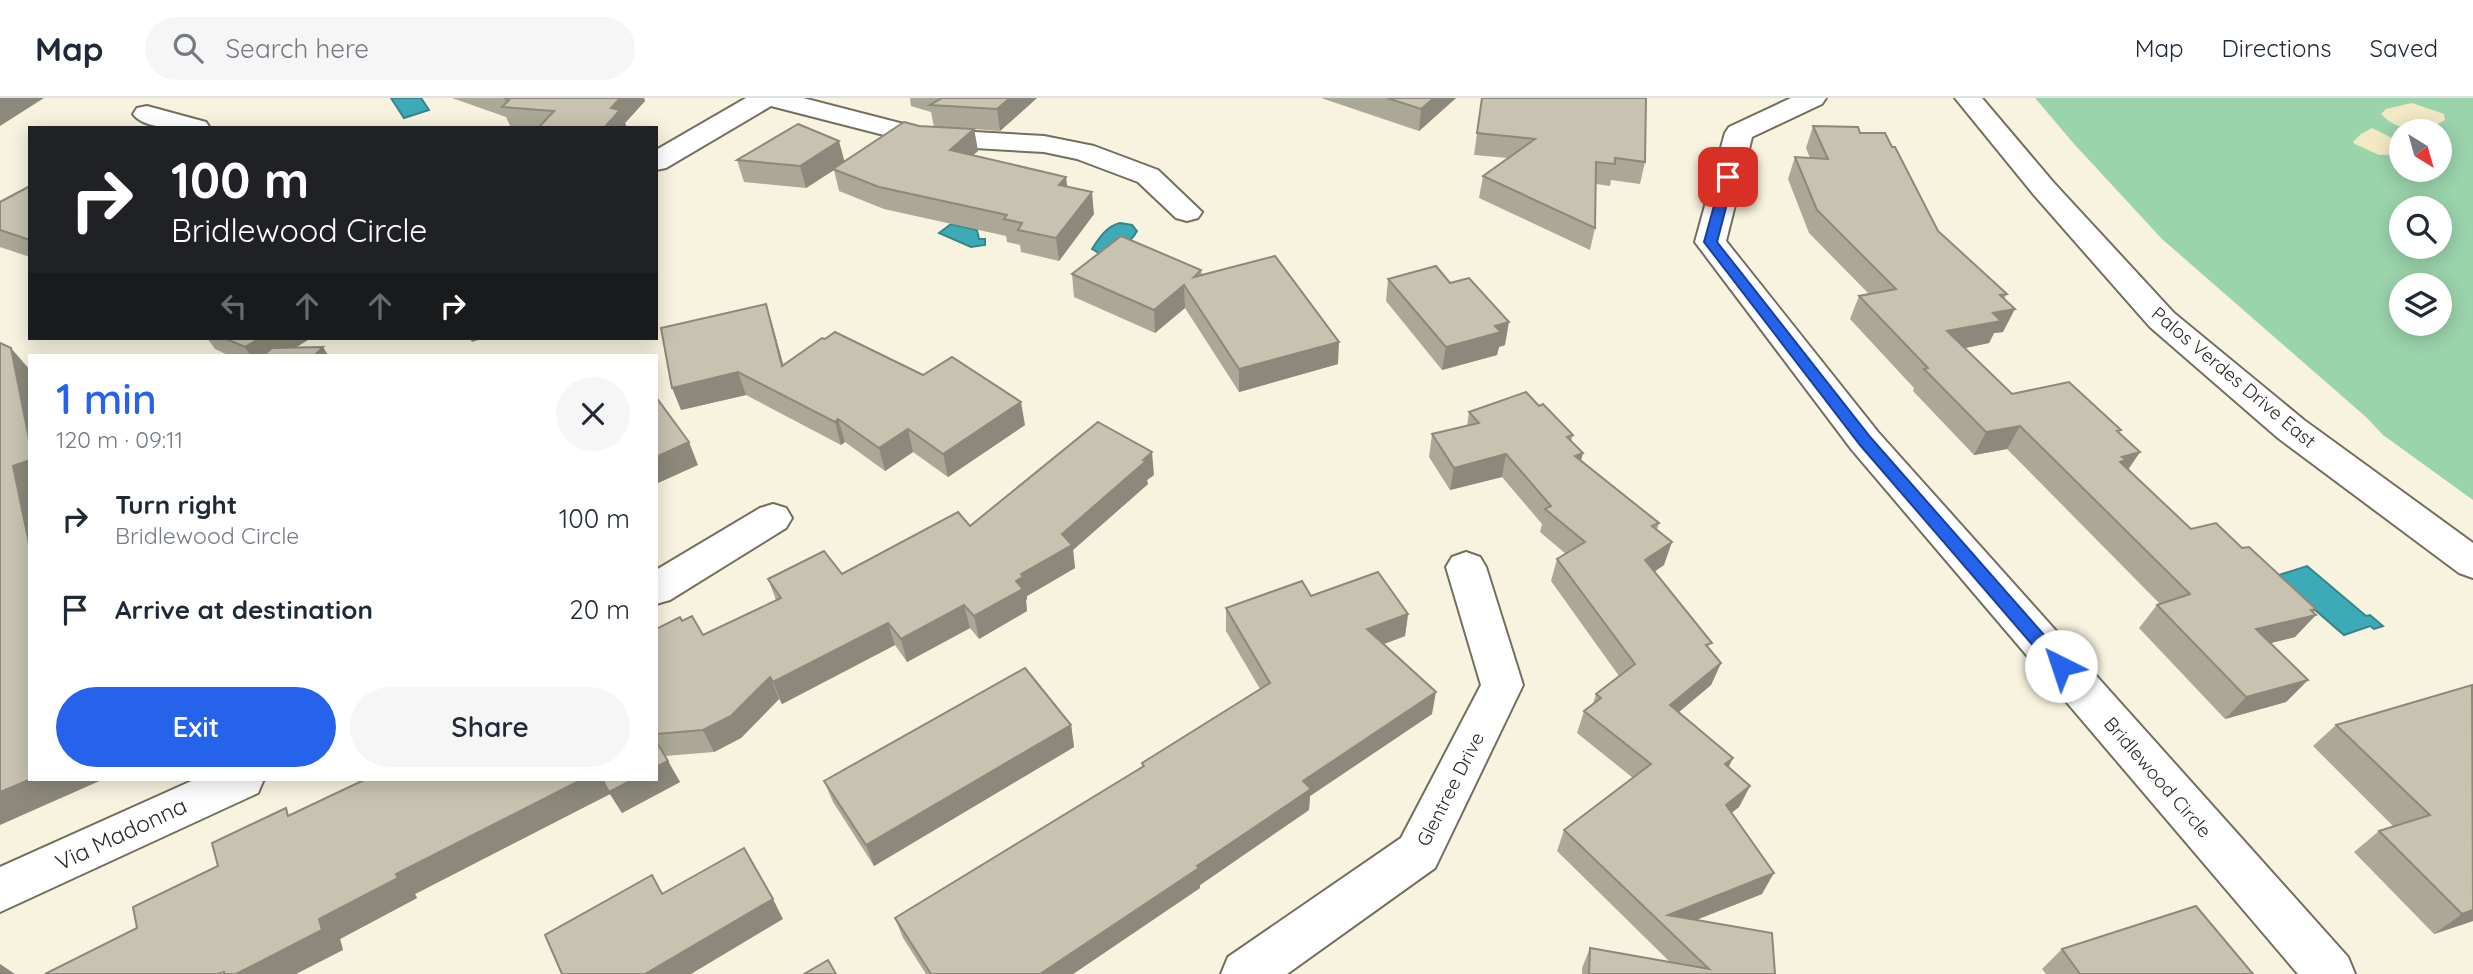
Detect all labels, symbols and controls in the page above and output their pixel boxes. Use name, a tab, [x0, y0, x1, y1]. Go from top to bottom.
search box	[145, 17, 635, 80]
text: Map	[35, 28, 103, 69]
icon: search	[169, 29, 207, 67]
text: Search here	[225, 32, 369, 65]
text: Map	[2135, 33, 2184, 63]
text: Directions	[2222, 33, 2332, 63]
text: Saved	[2370, 33, 2438, 63]
north arrow	[2389, 119, 2452, 182]
map controls	[2389, 119, 2452, 336]
pin	[1698, 147, 1758, 207]
text: 100 m	[171, 149, 309, 210]
icon: right	[56, 154, 147, 245]
icon: arrive	[1709, 158, 1747, 196]
button: search	[2389, 196, 2452, 259]
text: Bridlewood Circle	[171, 210, 427, 250]
button: layers	[2389, 273, 2452, 336]
icon: left	[215, 287, 253, 325]
icon: ahead	[288, 287, 326, 325]
icon: ahead	[361, 287, 399, 325]
icon: right	[434, 287, 472, 325]
street label: Palos Verdes Drive East	[2147, 301, 2321, 453]
text: 1 min	[56, 372, 157, 425]
button: close	[556, 377, 630, 451]
text: 120 m · 09:11	[56, 425, 183, 454]
text: Turn right	[115, 488, 237, 521]
icon: right	[56, 500, 94, 538]
text: 100 m	[559, 502, 630, 535]
text: Bridlewood Circle	[115, 521, 299, 550]
icon: arrive	[56, 591, 94, 629]
text: Arrive at destination	[115, 593, 373, 626]
text: 20 m	[569, 593, 630, 626]
position arrow	[2024, 629, 2098, 703]
button: Exit	[56, 687, 336, 767]
button: Share	[350, 687, 630, 767]
street label: Bridlewood Circle	[2099, 712, 2217, 842]
street label: Glentree Drive	[1411, 728, 1489, 850]
street label: Via Madonna	[50, 790, 191, 877]

